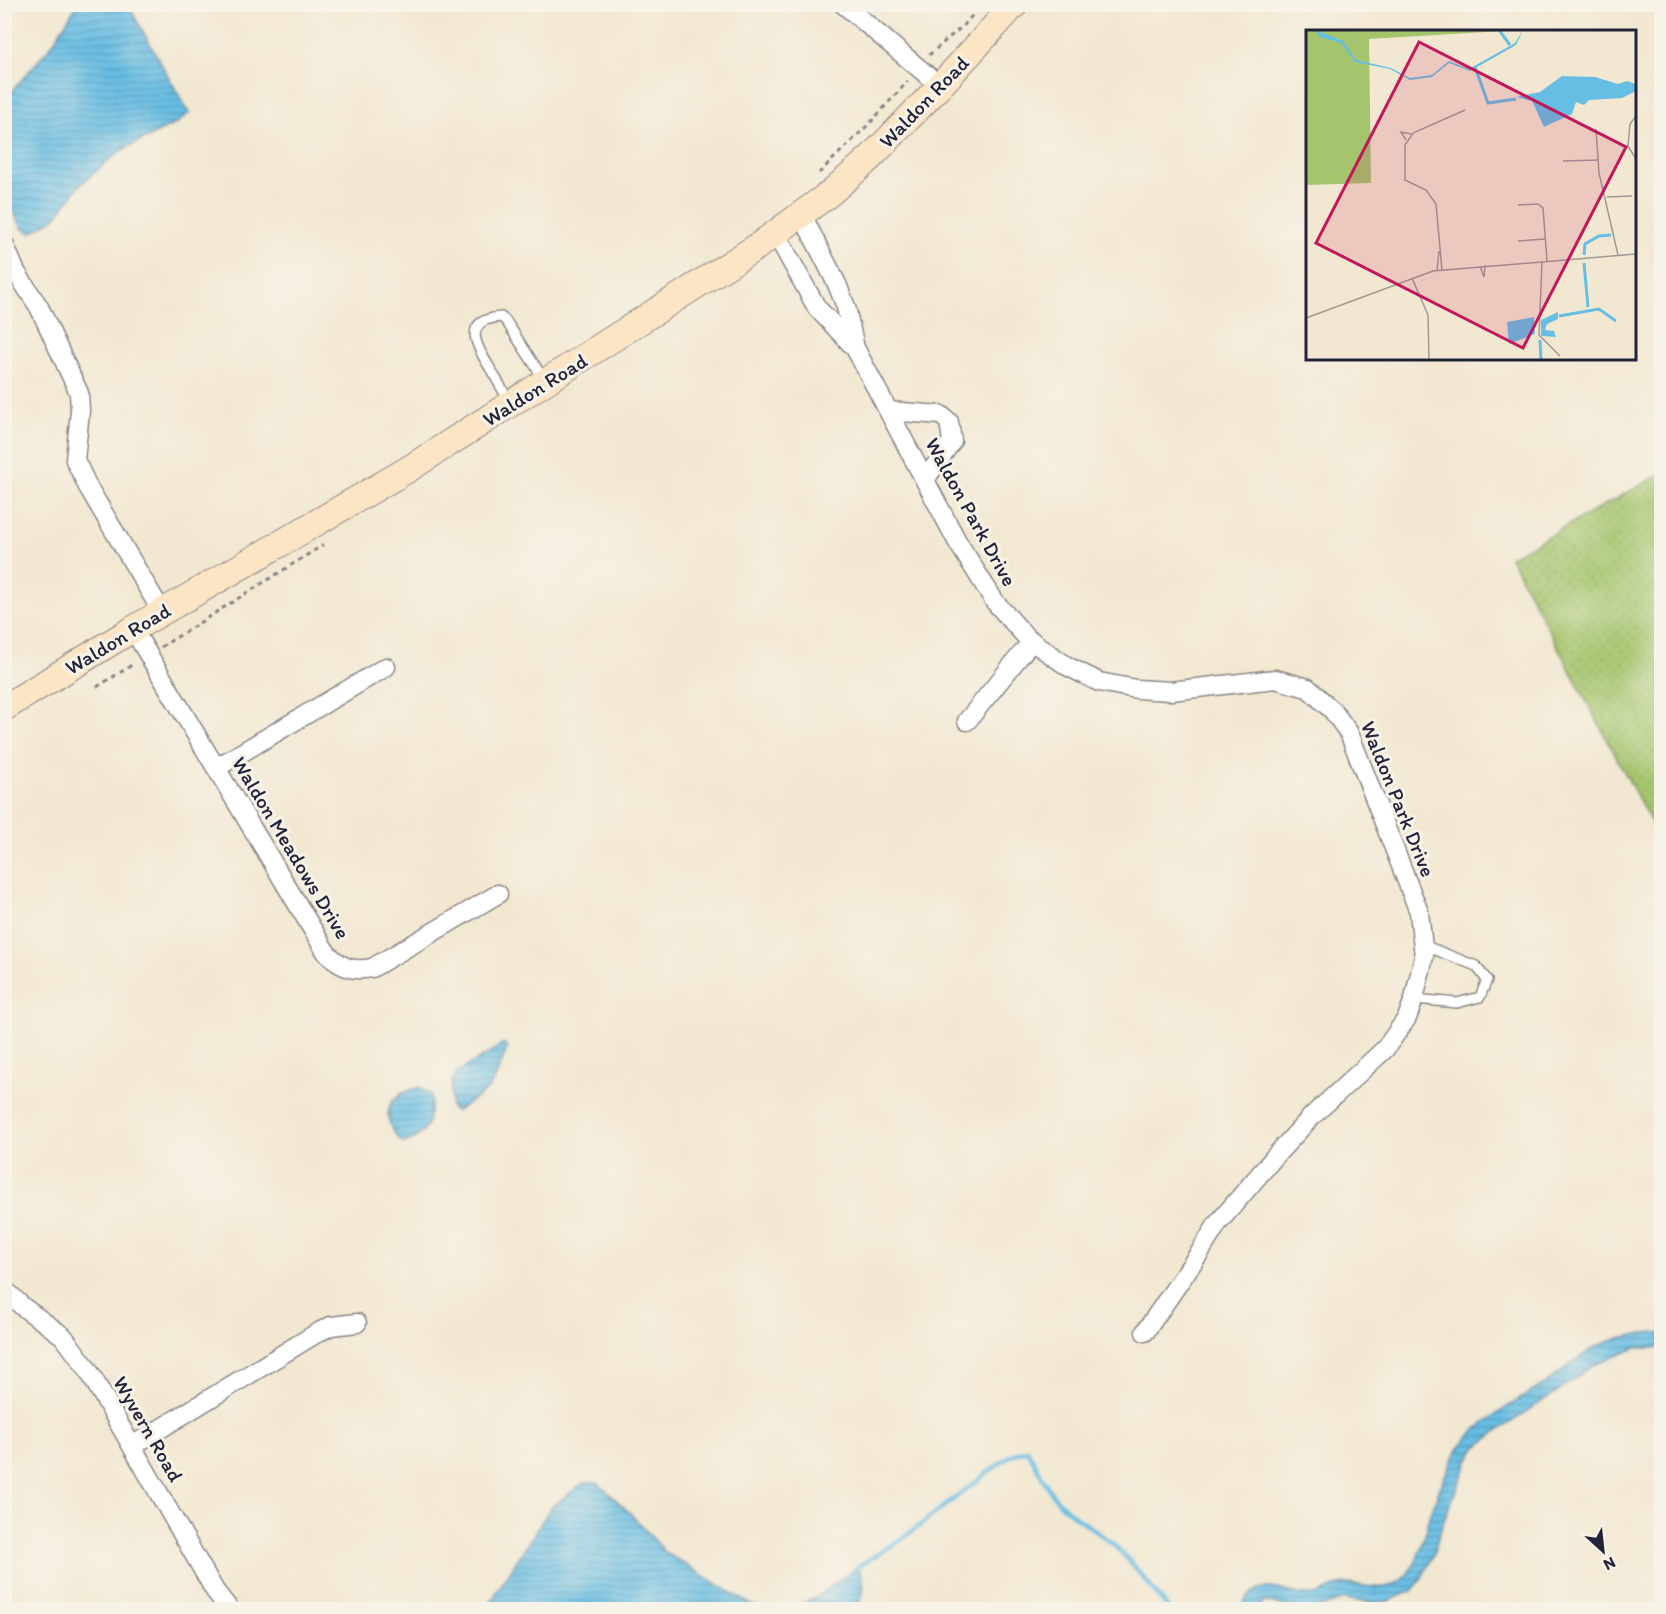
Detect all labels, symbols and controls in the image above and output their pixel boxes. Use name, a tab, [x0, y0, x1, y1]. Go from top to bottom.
inset map	[1306, 30, 1636, 360]
street label: Waldon Road	[873, 50, 974, 153]
street label: Waldon Road	[478, 347, 592, 432]
street label: Waldon Park Drive	[920, 433, 1023, 590]
street label: Waldon Road	[61, 597, 175, 680]
street label: Waldon Park Drive	[1356, 717, 1441, 880]
street label: Waldon Meadows Drive	[227, 752, 356, 943]
street label: Wyvern Road	[108, 1371, 189, 1486]
north arrow	[1573, 1521, 1633, 1581]
text: N	[1600, 1553, 1619, 1575]

